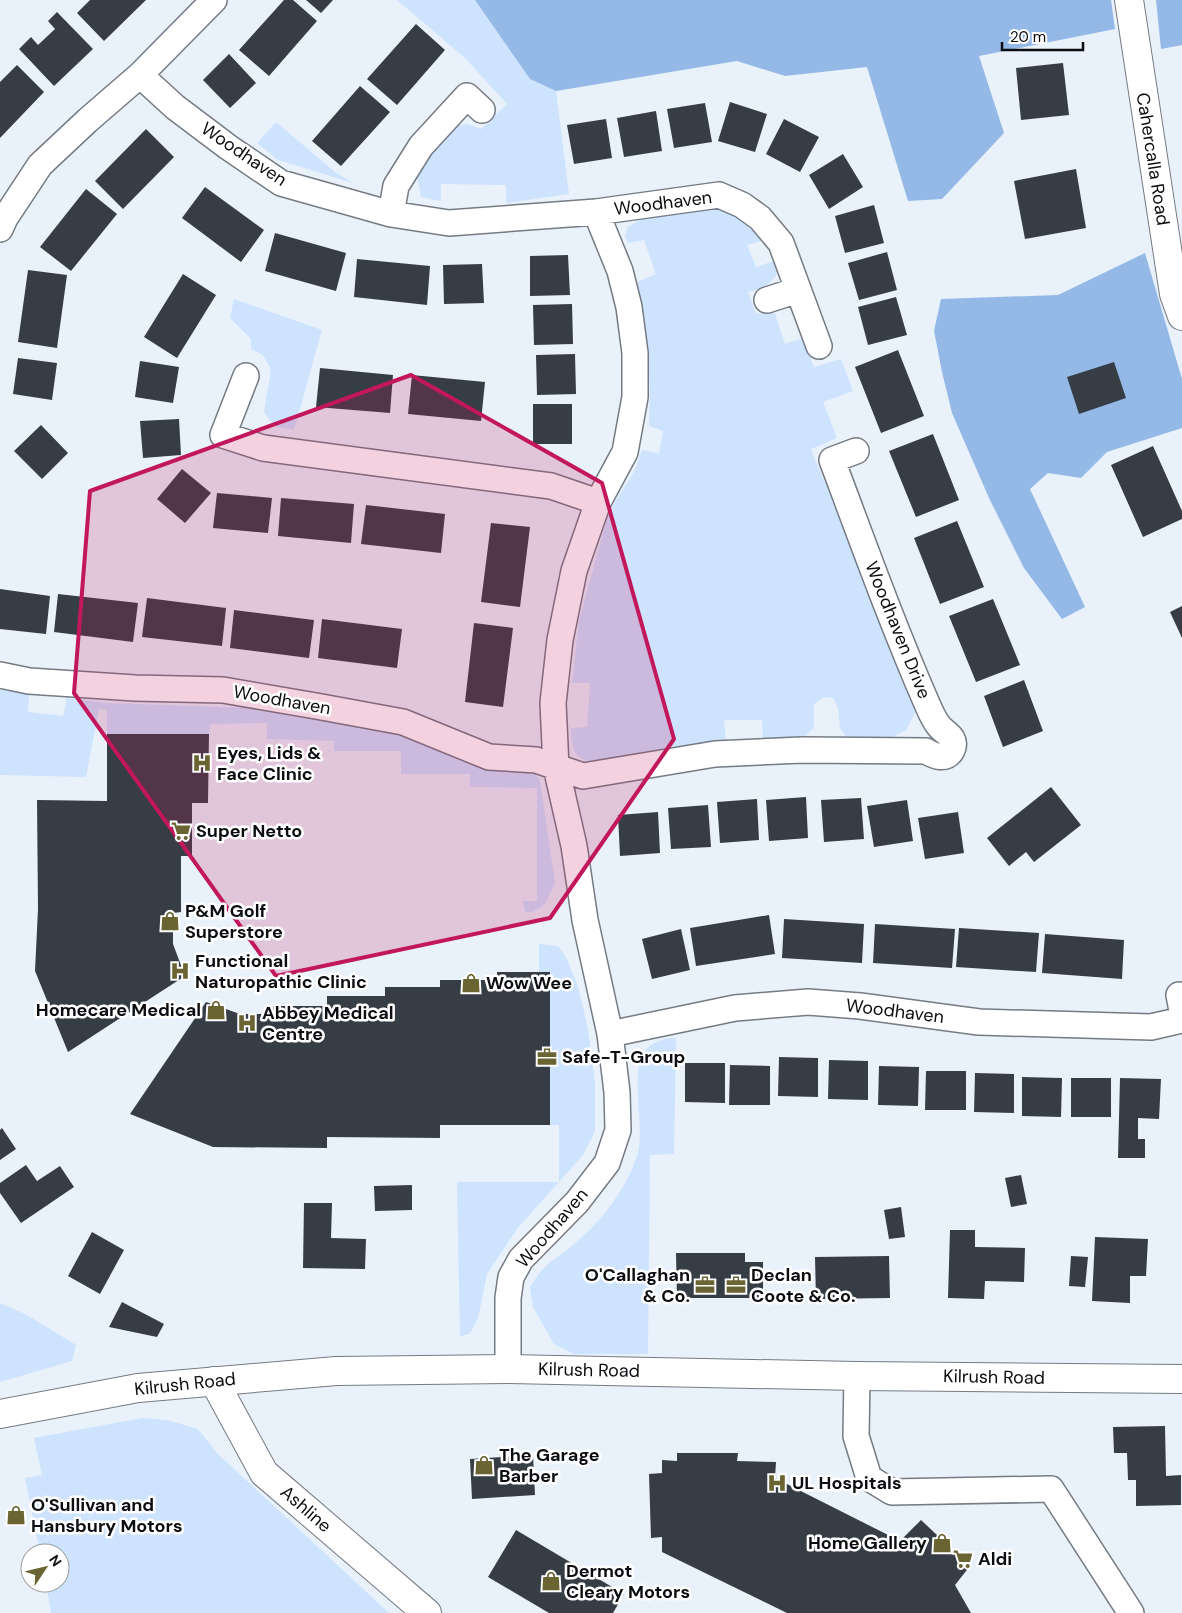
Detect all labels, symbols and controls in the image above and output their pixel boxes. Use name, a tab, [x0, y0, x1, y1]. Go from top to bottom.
scale bar	[1002, 20, 1083, 52]
text: 20 m	[1010, 27, 1046, 47]
street label: Cahercalla Road	[1131, 91, 1175, 227]
street label: Woodhaven	[196, 116, 292, 192]
street label: Woodhaven	[613, 185, 713, 221]
street label: Woodhaven Drive	[860, 558, 936, 702]
street label: Woodhaven	[231, 680, 333, 720]
place label: Eyes, Lids & Face Clinic	[217, 741, 321, 786]
hospital icon: Eyes, Lids & Face Clinic	[191, 752, 213, 774]
place label: Super Netto	[196, 819, 302, 843]
supermarket icon: Super Netto	[170, 820, 192, 842]
place label: P&M Golf Superstore	[185, 899, 283, 944]
shop icon: P&M Golf Superstore	[159, 910, 181, 932]
place label: Functional Naturopathic Clinic	[195, 949, 367, 994]
hospital icon: Functional Naturopathic Clinic	[169, 960, 191, 982]
place label: Wow Wee	[486, 971, 572, 995]
shop icon: Wow Wee	[460, 972, 482, 994]
street label: Woodhaven	[845, 993, 945, 1029]
place label: Homecare Medical	[36, 998, 201, 1022]
shop icon: Homecare Medical	[205, 999, 227, 1021]
place label: Abbey Medical Centre	[262, 1001, 394, 1046]
hospital icon: Abbey Medical Centre	[236, 1012, 258, 1034]
place label: Safe-T-Group	[562, 1045, 685, 1069]
office icon: Safe-T-Group	[536, 1046, 558, 1068]
street label: Woodhaven	[511, 1183, 593, 1273]
place label: O'Callaghan & Co.	[585, 1263, 690, 1308]
place label: Declan Coote & Co.	[751, 1263, 856, 1308]
office icon: O'Callaghan & Co.	[694, 1274, 716, 1296]
office icon: Declan Coote & Co.	[725, 1274, 747, 1296]
street label: Kilrush Road	[538, 1357, 640, 1383]
street label: Kilrush Road	[943, 1364, 1045, 1390]
street label: Kilrush Road	[133, 1367, 237, 1401]
place label: The Garage Barber	[499, 1443, 600, 1488]
shop icon: The Garage Barber	[473, 1454, 495, 1476]
place label: UL Hospitals	[792, 1471, 901, 1495]
hospital icon: UL Hospitals	[766, 1472, 788, 1494]
street label: Ashline	[275, 1480, 337, 1538]
place label: O'Sullivan and Hansbury Motors	[31, 1493, 182, 1538]
shop icon: O'Sullivan and Hansbury Motors	[5, 1504, 27, 1526]
place label: Home Gallery	[808, 1531, 927, 1555]
shop icon: Home Gallery	[931, 1532, 953, 1554]
north arrow	[20, 1543, 70, 1593]
place label: Aldi	[978, 1547, 1012, 1571]
supermarket icon: Aldi	[952, 1548, 974, 1570]
text: N	[45, 1551, 66, 1570]
place label: Dermot Cleary Motors	[566, 1559, 690, 1604]
shop icon: Dermot Cleary Motors	[540, 1570, 562, 1592]

